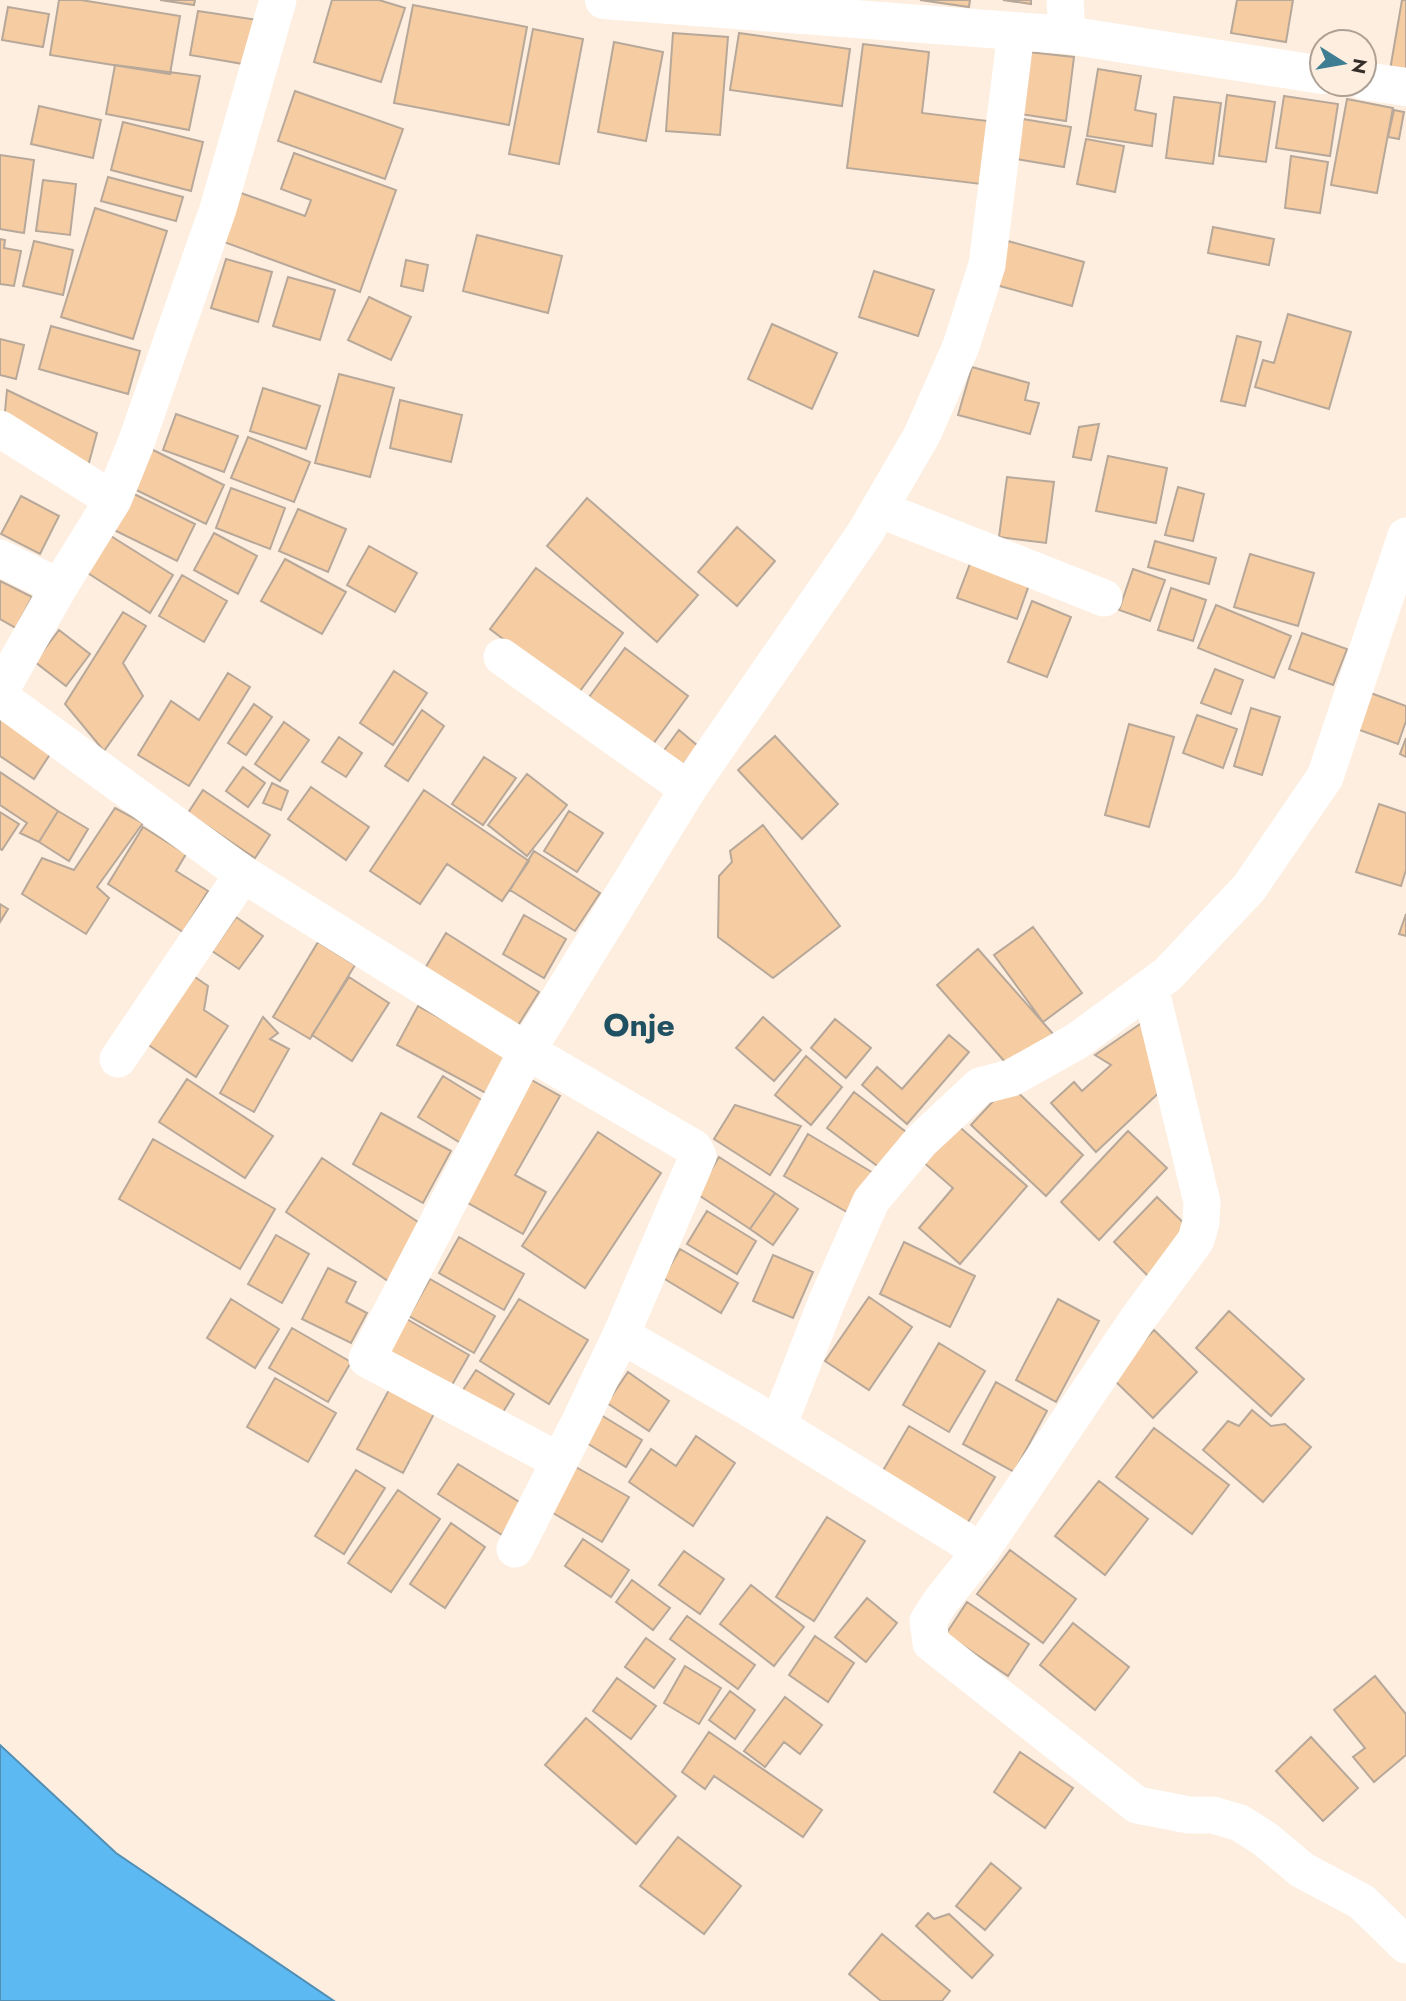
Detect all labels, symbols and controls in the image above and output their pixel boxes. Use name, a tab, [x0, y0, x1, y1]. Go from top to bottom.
north arrow	[1308, 28, 1378, 98]
text: N	[1345, 56, 1374, 76]
district label: Onje	[603, 1002, 675, 1048]

